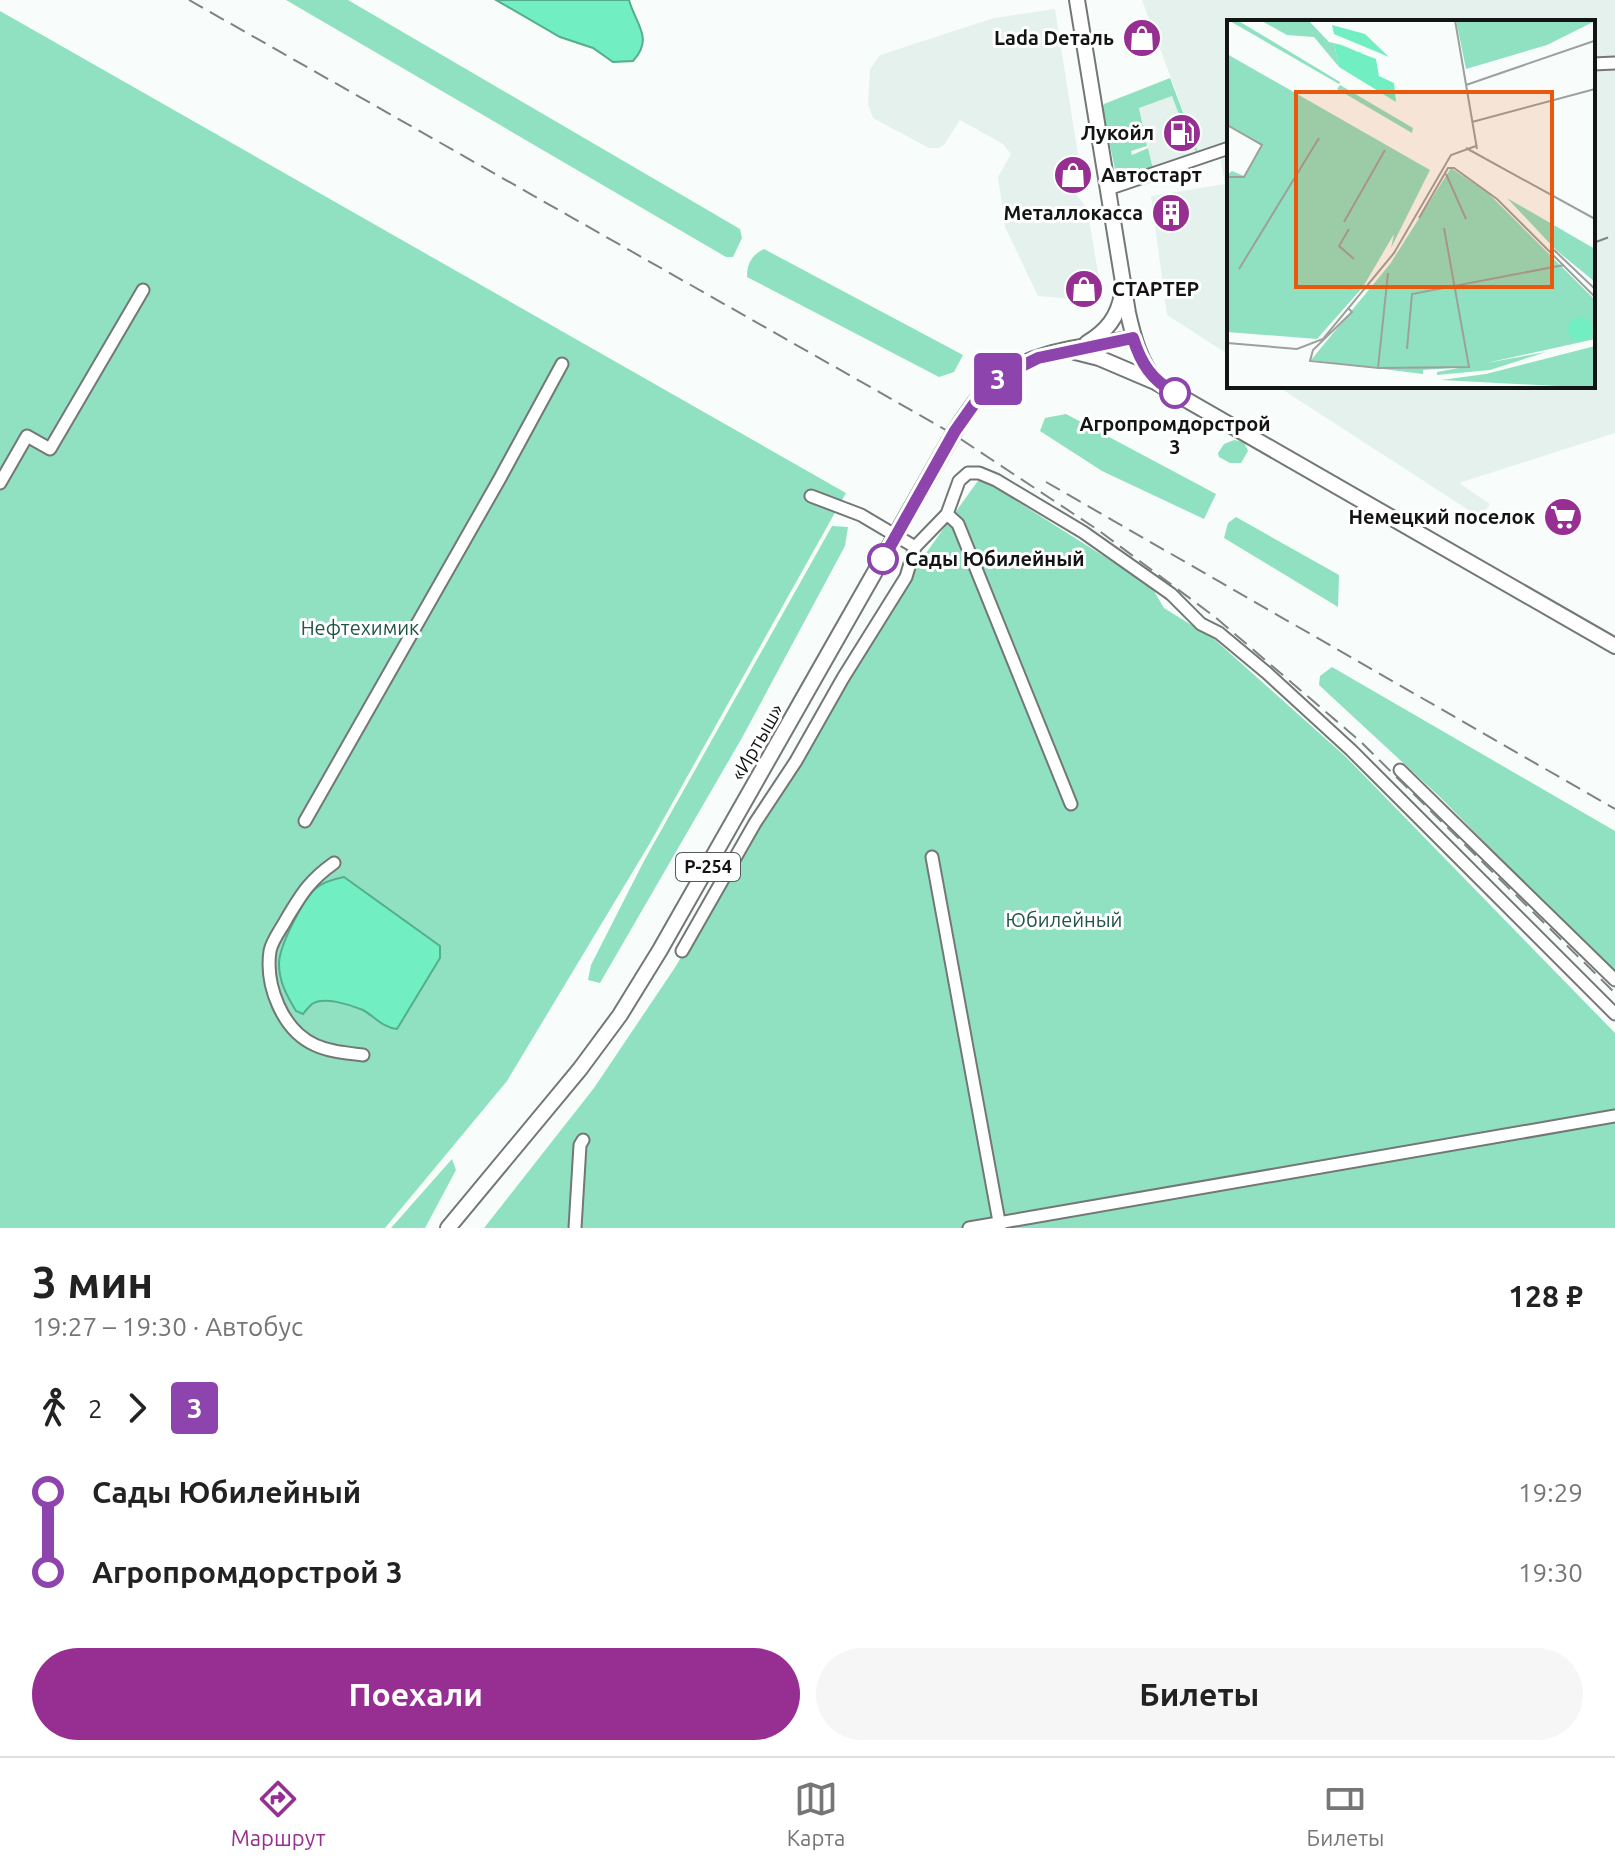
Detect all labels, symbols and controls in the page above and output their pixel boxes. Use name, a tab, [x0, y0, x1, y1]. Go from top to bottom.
shop icon: Lada Dеталь	[1121, 17, 1163, 59]
inset map	[1227, 20, 1595, 388]
place label: Lada Dеталь	[994, 26, 1114, 49]
fuel station icon: Лукойл	[1161, 112, 1203, 154]
place label: Лукойл	[1081, 121, 1154, 144]
shop icon: Автостарт	[1052, 154, 1094, 196]
place label: Автостарт	[1101, 163, 1202, 186]
building icon: Металлокасса	[1150, 192, 1192, 234]
place label: Металлокасса	[1003, 201, 1143, 224]
shop icon: СТАРТЕР	[1063, 268, 1105, 310]
place label: СТАРТЕР	[1112, 277, 1199, 300]
line badge: 3	[972, 353, 1024, 405]
text: 3	[990, 363, 1006, 394]
marker: Агропромдорстрой 3	[1160, 378, 1190, 408]
place label: Агропромдорстрой 3	[1079, 412, 1271, 458]
supermarket icon: Немецкий поселок	[1542, 496, 1584, 538]
place label: Немецкий поселок	[1349, 505, 1536, 528]
marker: Сады Юбилейный	[868, 544, 898, 574]
place label: Сады Юбилейный	[905, 547, 1084, 570]
park label: Нефтехимик	[301, 616, 419, 639]
street label: «Иртыш»	[725, 699, 788, 784]
road number: Р-254	[676, 853, 740, 881]
park label: Юбилейный	[1006, 908, 1122, 931]
text: 3 мин	[32, 1257, 153, 1306]
text: 128 ₽	[1508, 1279, 1583, 1313]
text: 19:27 – 19:30 · Автобус	[32, 1312, 303, 1341]
icon: walk	[32, 1386, 76, 1430]
icon: forward	[115, 1386, 159, 1430]
text: 3	[187, 1392, 202, 1423]
text: 2	[88, 1394, 103, 1423]
text: Сады Юбилейный	[92, 1475, 361, 1509]
text: 19:29	[1518, 1478, 1583, 1507]
text: Агропромдорстрой 3	[92, 1555, 403, 1589]
text: 19:30	[1518, 1558, 1583, 1587]
button: Поехали	[32, 1648, 800, 1740]
button: Билеты	[816, 1648, 1583, 1740]
tab: Маршрут	[231, 1777, 325, 1850]
tab: Карта	[787, 1777, 845, 1850]
tab: Билеты	[1307, 1777, 1384, 1850]

